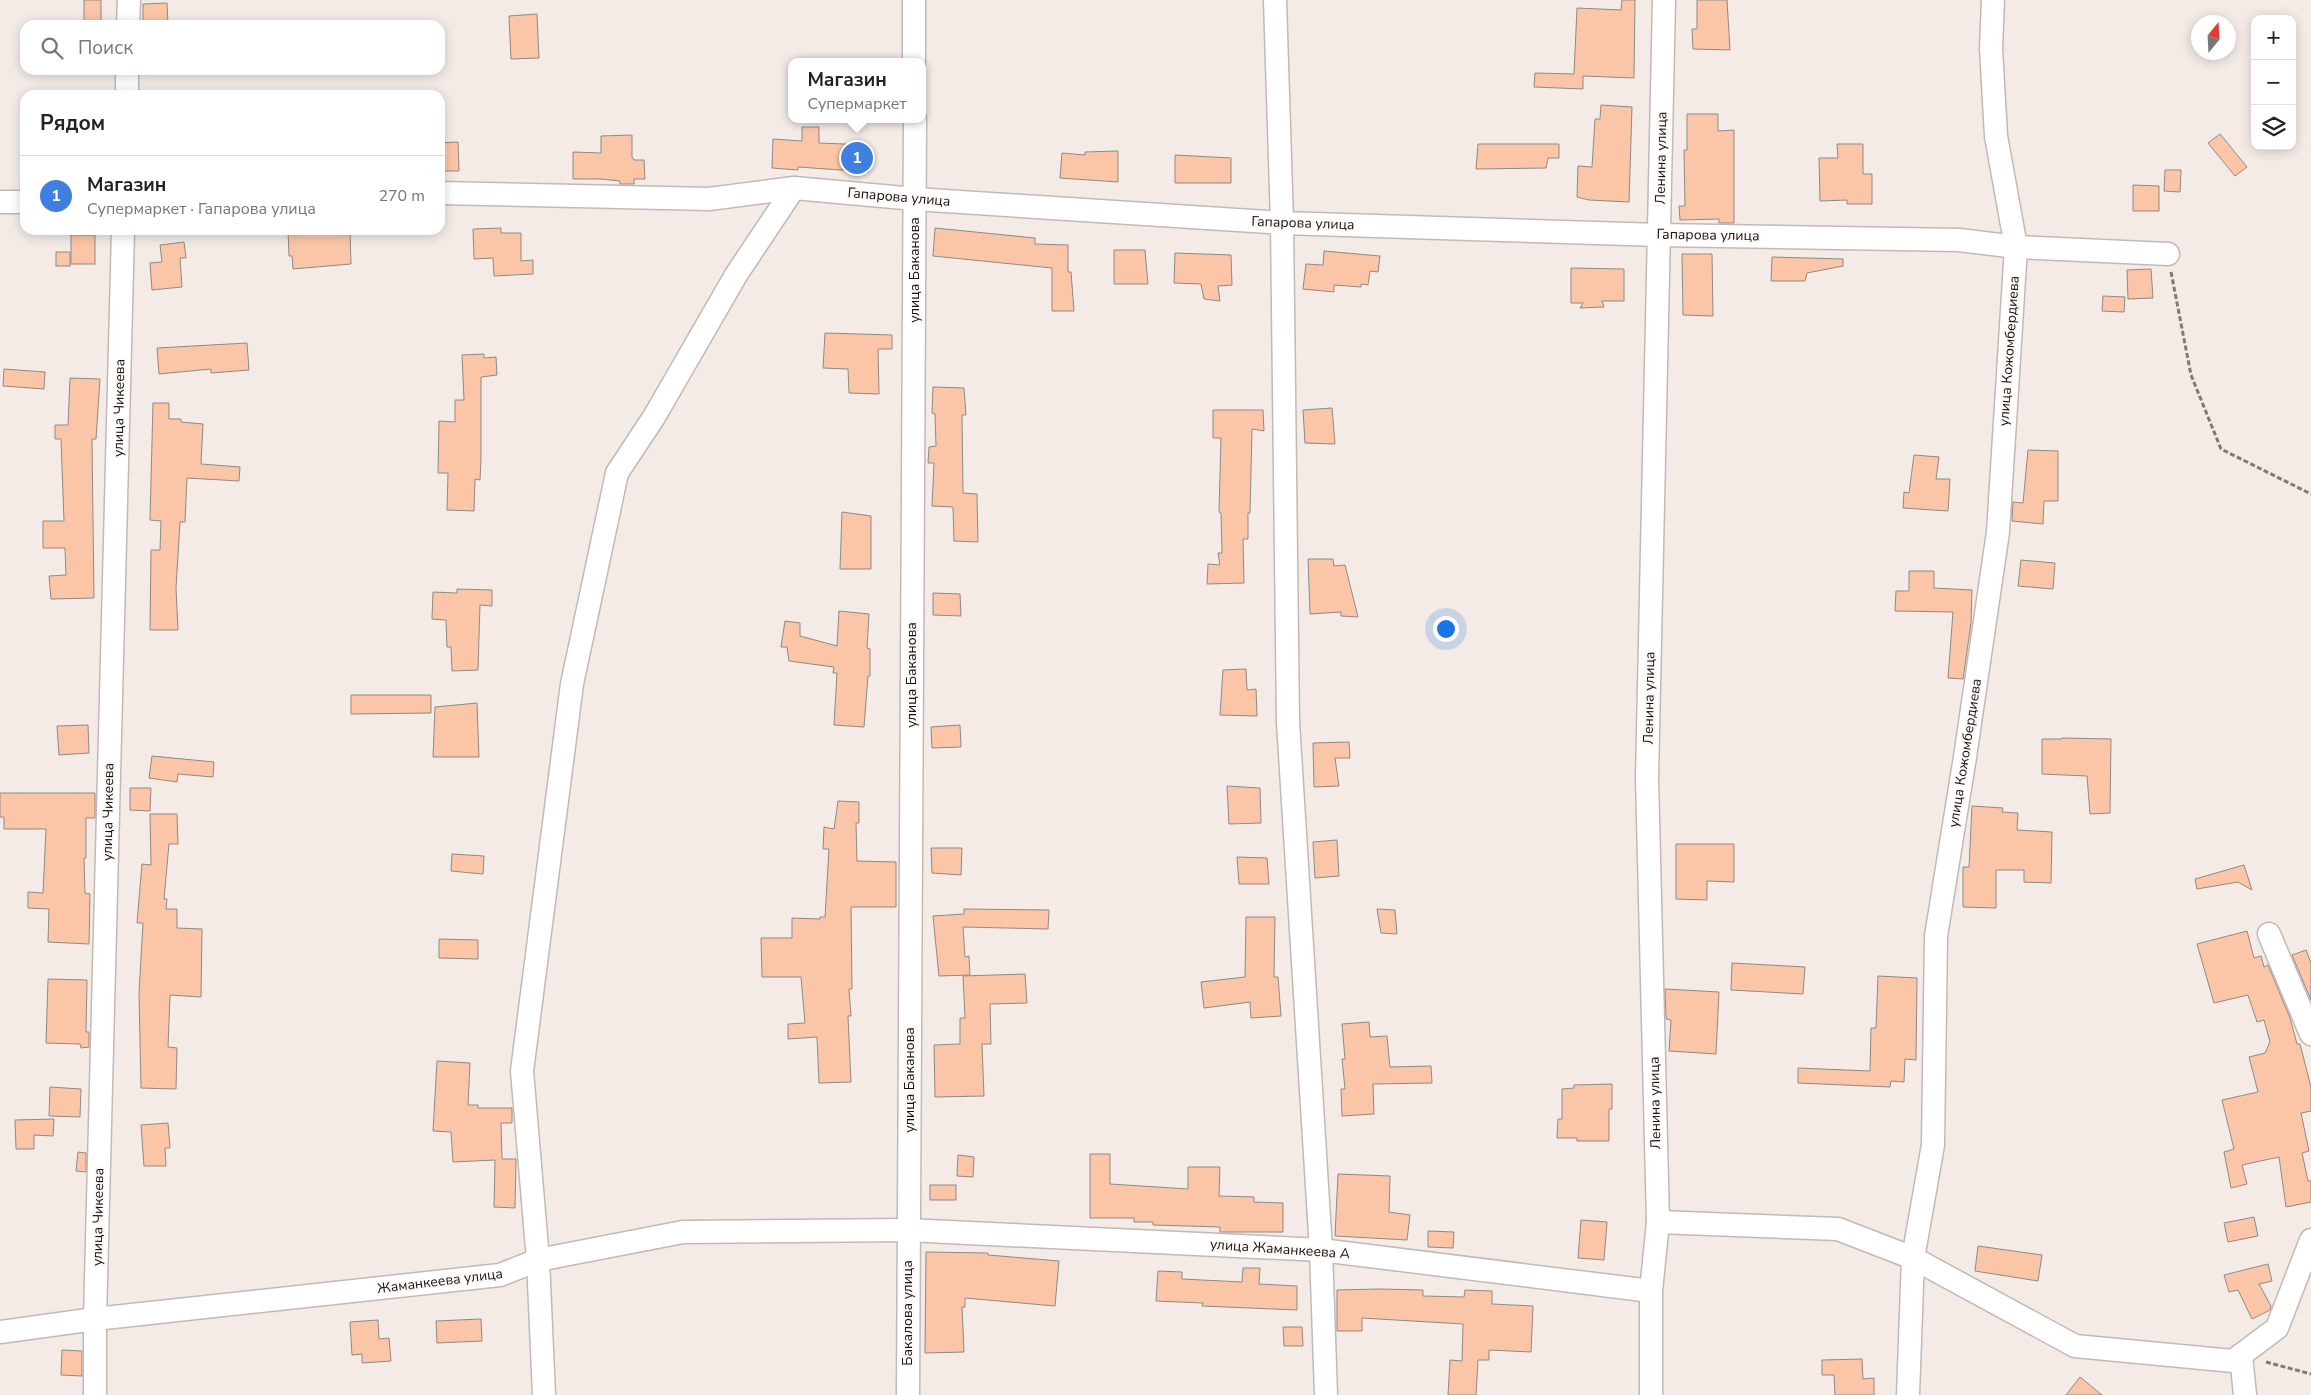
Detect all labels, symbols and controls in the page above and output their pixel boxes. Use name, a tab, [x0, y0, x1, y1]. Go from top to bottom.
north arrow	[2191, 15, 2236, 60]
map controls	[2251, 15, 2296, 150]
button: +	[2251, 15, 2296, 60]
search box	[20, 20, 445, 75]
icon: search	[38, 34, 66, 62]
text: Поиск	[78, 35, 133, 61]
popup	[788, 58, 926, 123]
button: −	[2251, 60, 2296, 105]
text: Магазин	[807, 67, 887, 93]
text: Супермаркет	[807, 93, 907, 115]
button: layers	[2251, 105, 2296, 150]
text: Рядом	[40, 109, 105, 137]
street label: Ленина улица	[1651, 111, 1671, 205]
pin: 1	[841, 139, 873, 177]
text: Магазин	[87, 172, 166, 198]
street label: Гапарова улица	[847, 183, 951, 211]
text: 1	[51, 185, 61, 207]
text: 270 m	[378, 185, 425, 207]
text: Супермаркет · Гапарова улица	[87, 198, 316, 220]
street label: Гапарова улица	[1251, 212, 1355, 234]
street label: улица Баканова	[905, 217, 924, 323]
street label: Гапарова улица	[1656, 225, 1760, 245]
street label: улица Кожомбердиева	[1994, 275, 2024, 427]
street label: улица Чикеева	[109, 359, 129, 457]
your location	[1433, 616, 1459, 642]
street label: улица Баканова	[902, 622, 921, 728]
street label: Ленина улица	[1639, 651, 1659, 745]
street label: улица Кожомбердиева	[1944, 677, 1986, 829]
street label: улица Чикеева	[98, 763, 118, 861]
street label: улица Баканова	[900, 1027, 919, 1133]
street label: Ленина улица	[1645, 1056, 1665, 1150]
street label: улица Чикеева	[88, 1168, 108, 1266]
street label: улица Жаманкеева А	[1209, 1235, 1351, 1263]
street label: Бакалова улица	[898, 1260, 917, 1366]
street label: Жаманкеева улица	[376, 1264, 504, 1298]

